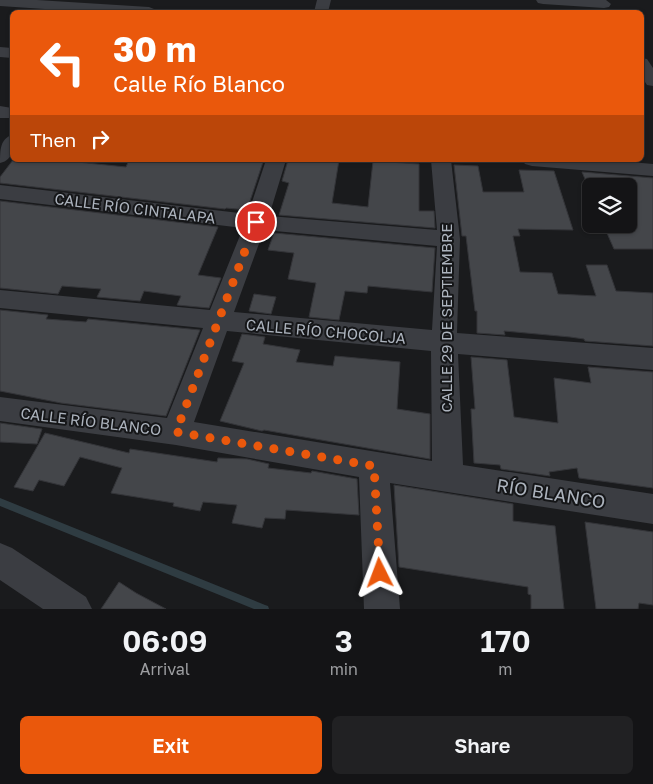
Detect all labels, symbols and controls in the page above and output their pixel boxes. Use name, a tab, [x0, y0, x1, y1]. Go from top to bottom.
text: 30 m	[113, 28, 196, 70]
icon: left	[30, 30, 95, 95]
text: Calle Río Blanco	[113, 70, 285, 97]
icon: right	[86, 125, 114, 153]
text: Then	[30, 128, 76, 151]
map controls	[582, 178, 637, 233]
button: layers	[582, 178, 637, 233]
street label: CALLE RÍO CINTALAPA	[54, 189, 216, 227]
pin	[235, 201, 277, 243]
icon: arrive	[242, 208, 270, 236]
street label: CALLE 29 DE SEPTIEMBRE	[437, 224, 455, 412]
street label: CALLE RÍO CHOCOLJA	[245, 315, 407, 347]
street label: CALLE RÍO BLANCO	[20, 403, 162, 439]
street label: RÍO BLANCO	[495, 474, 607, 512]
position arrow	[353, 546, 405, 598]
text: 06:09	[122, 623, 207, 659]
text: 3	[335, 623, 353, 659]
text: 170	[480, 623, 531, 659]
text: Arrival	[140, 659, 190, 679]
text: min	[330, 659, 358, 679]
text: m	[498, 659, 513, 679]
button: Exit	[20, 716, 322, 774]
button: Share	[332, 716, 633, 774]

